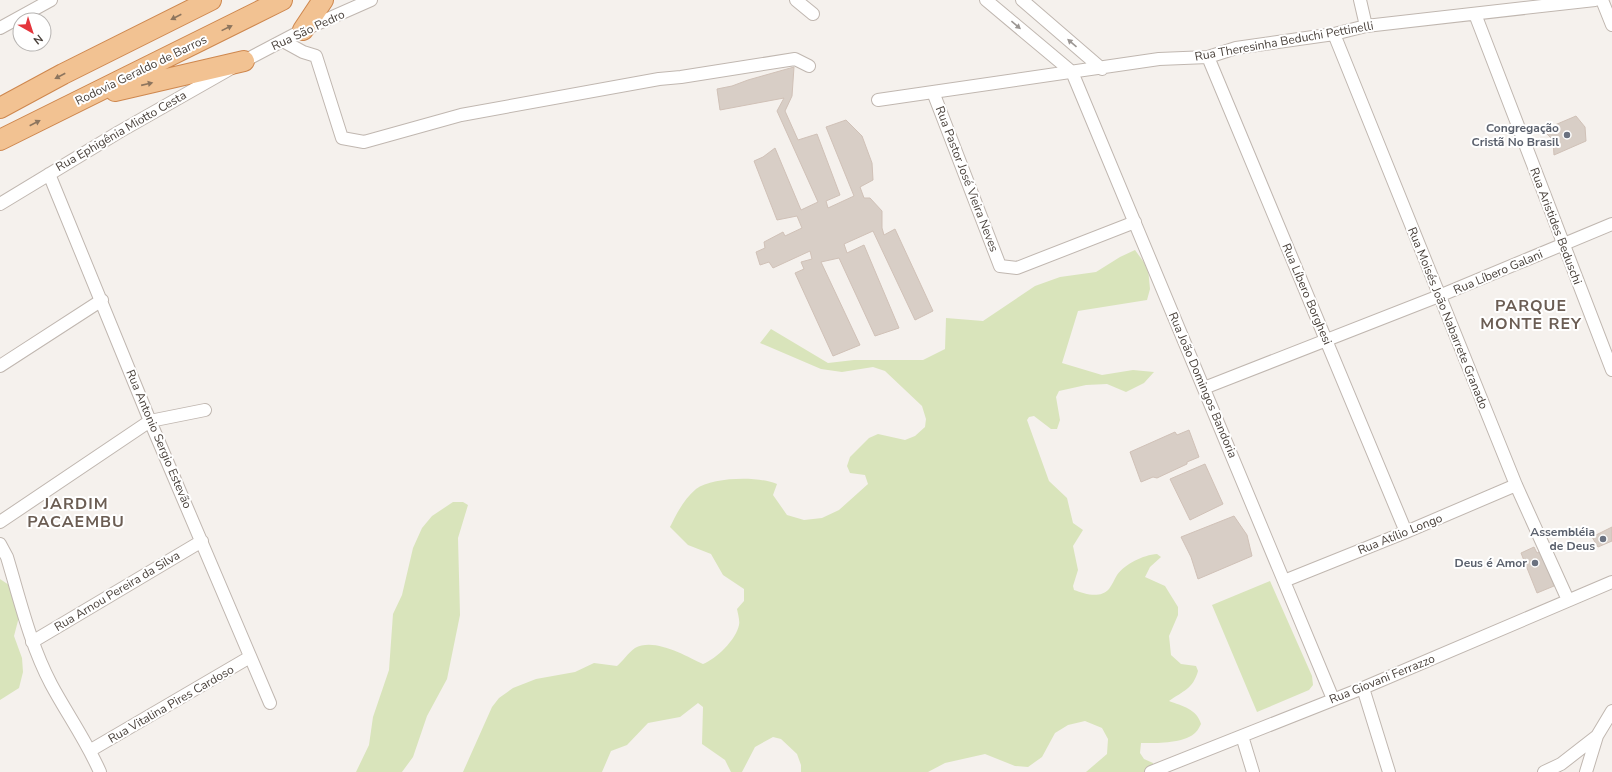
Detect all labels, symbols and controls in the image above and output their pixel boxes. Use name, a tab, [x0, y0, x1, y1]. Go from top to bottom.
street label: Rua São Pedro	[269, 6, 348, 54]
north arrow	[12, 12, 52, 52]
one-way arrow	[171, 14, 182, 21]
street label: Rua Theresinha Beduchi Pettinelli	[1193, 17, 1375, 65]
one-way arrow	[1011, 20, 1021, 29]
one-way arrow	[221, 25, 232, 31]
text: N	[30, 31, 46, 48]
street label: Rodovia Geraldo de Barros	[73, 31, 210, 109]
one-way arrow	[1067, 39, 1077, 48]
one-way arrow	[54, 72, 66, 79]
one-way arrow	[141, 80, 153, 86]
street label: Rua Ephigênia Miotto Cesta	[53, 87, 189, 175]
street label: Rua Pastor José Vieira Neves	[932, 104, 1002, 254]
one-way arrow	[29, 119, 41, 126]
place label: Congregação Cristã No Brasil	[1472, 120, 1559, 150]
marker: Congregação Cristã No Brasil	[1562, 130, 1572, 140]
street label: Rua Aristides Beduschi	[1526, 165, 1586, 287]
street label: Rua Moisés João Nabarrete Granado	[1404, 225, 1492, 412]
street label: Rua Líbero Borghesi	[1278, 241, 1336, 347]
street label: Rua Líbero Galani	[1451, 246, 1545, 298]
district label: PARQUE MONTE REY	[1480, 295, 1582, 335]
street label: Rua João Domingos Bandoria	[1165, 309, 1241, 461]
street label: Rua Antonio Sergio Estevão	[122, 367, 196, 511]
district label: JARDIM PACAEMBU	[27, 493, 125, 533]
street label: Rua Atílio Longo	[1355, 510, 1445, 558]
place label: Assembléia de Deus	[1530, 524, 1595, 554]
marker: Assembléia de Deus	[1598, 534, 1608, 544]
street label: Rua Arnou Pereira da Silva	[51, 547, 183, 635]
place label: Deus é Amor	[1454, 555, 1527, 571]
marker: Deus é Amor	[1530, 558, 1540, 568]
street label: Rua Giovani Ferrazzo	[1327, 650, 1438, 708]
street label: Rua Vitalina Pires Cardoso	[105, 661, 237, 747]

